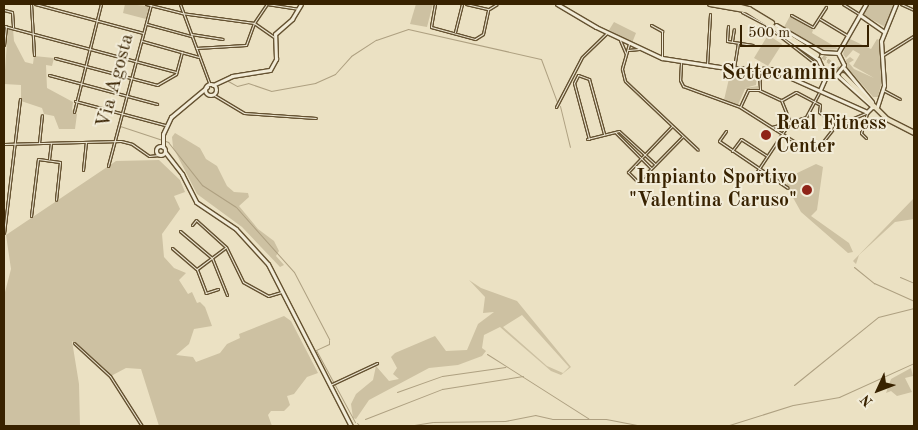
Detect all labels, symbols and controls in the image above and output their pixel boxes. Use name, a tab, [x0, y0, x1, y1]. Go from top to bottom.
scale bar	[743, 15, 872, 47]
text: 500 m	[748, 26, 790, 41]
street label: Via Agosta	[92, 31, 140, 131]
district label: Settecamini	[722, 61, 836, 87]
place label: Real Fitness Center	[776, 112, 886, 159]
marker: Real Fitness Center	[760, 129, 772, 141]
place label: Impianto Sportivo "Valentina Caruso"	[629, 166, 797, 213]
marker: Impianto Sportivo "Valentina Caruso"	[801, 184, 813, 196]
north arrow	[853, 365, 903, 415]
text: N	[858, 392, 876, 409]

